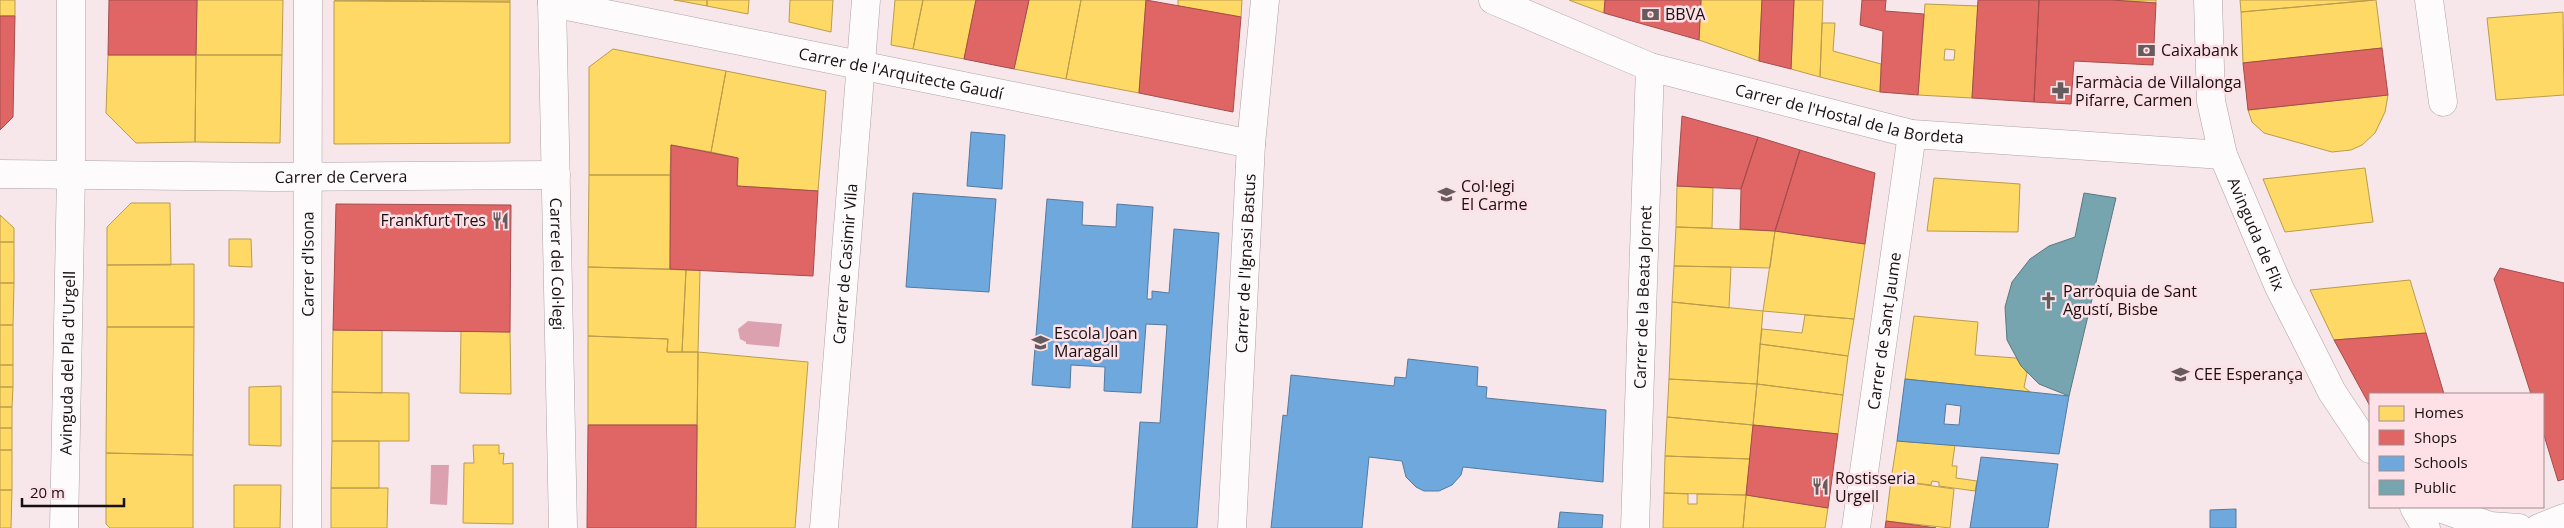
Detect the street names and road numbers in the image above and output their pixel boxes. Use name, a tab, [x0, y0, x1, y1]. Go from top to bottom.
street label: Carrer de l'Arquitecte Gaudí	[797, 42, 1006, 105]
street label: Carrer de l'Hostal de la Bordeta	[1733, 78, 1965, 148]
street label: Carrer de Cervera	[275, 165, 407, 188]
street label: Carrer de l'Ignasi Bastus	[1230, 173, 1261, 354]
street label: Avinguda de Flix	[2223, 174, 2290, 294]
street label: Carrer de Casimir Vila	[828, 183, 862, 345]
street label: Carrer del Col·legi	[545, 198, 570, 330]
street label: Carrer de la Beata Jornet	[1629, 205, 1657, 389]
street label: Carrer d'Isona	[296, 211, 319, 317]
street label: Carrer de Sant Jaume	[1862, 251, 1906, 411]
street label: Avinguda del Pla d'Urgell	[54, 271, 80, 455]

